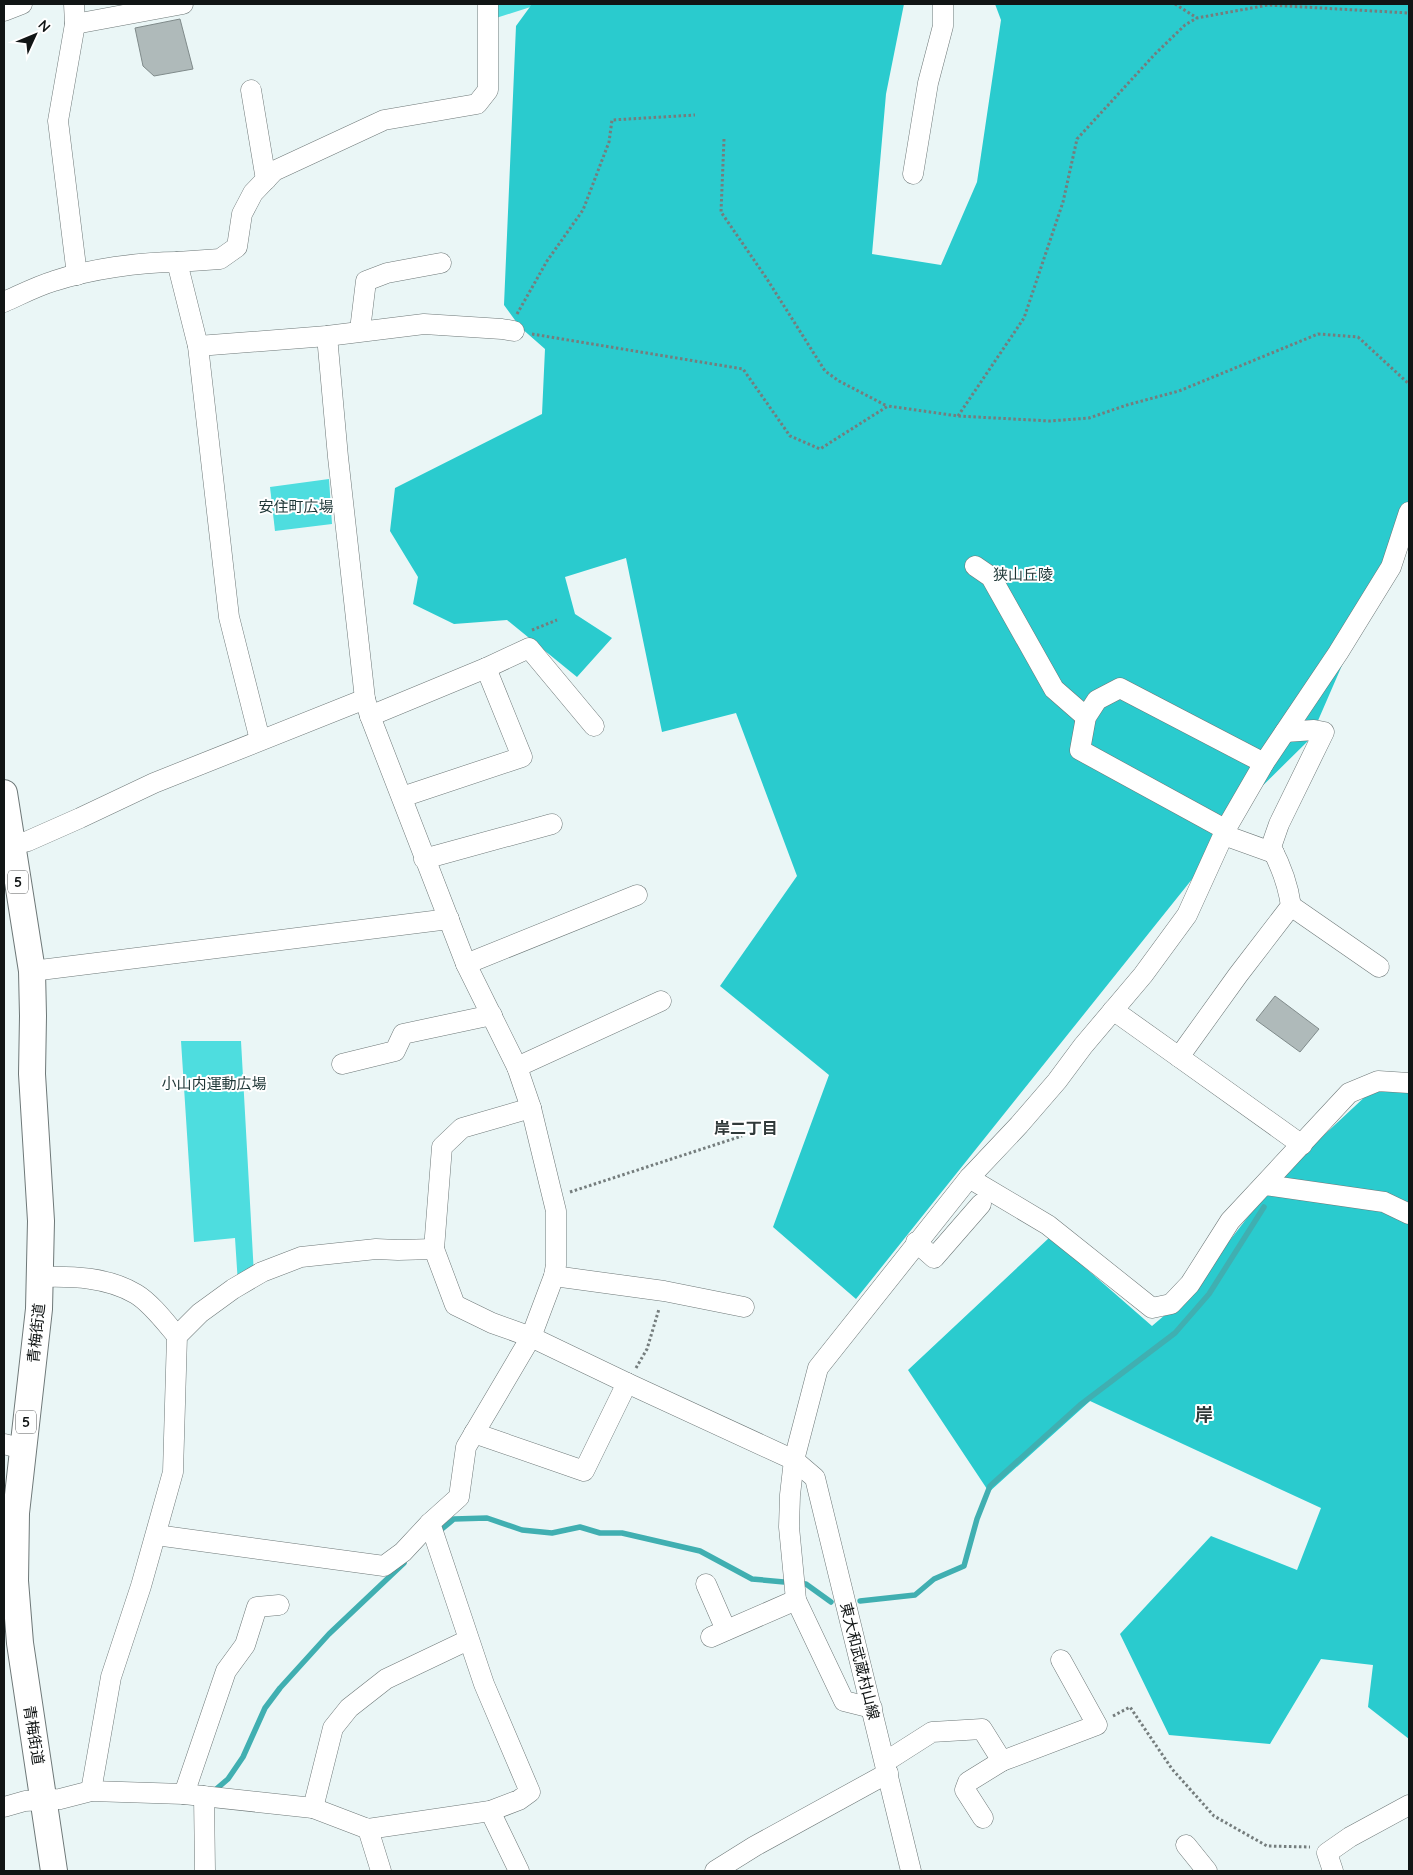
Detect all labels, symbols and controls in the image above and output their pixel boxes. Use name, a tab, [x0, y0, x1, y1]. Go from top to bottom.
north arrow	[10, 10, 60, 60]
text: N	[34, 16, 54, 36]
park label: 安住町広場	[258, 497, 334, 516]
park label: 狭山丘陵	[993, 565, 1053, 584]
road number: 5	[8, 870, 28, 894]
park label: 小山内運動広場	[161, 1074, 267, 1093]
district label: 岸二丁目	[714, 1118, 778, 1138]
street label: 青梅街道	[23, 1302, 49, 1364]
district label: 岸	[1195, 1403, 1213, 1426]
road number: 5	[16, 1410, 36, 1434]
street label: 東大和武蔵村山線	[836, 1600, 884, 1722]
street label: 青梅街道	[20, 1704, 48, 1766]

